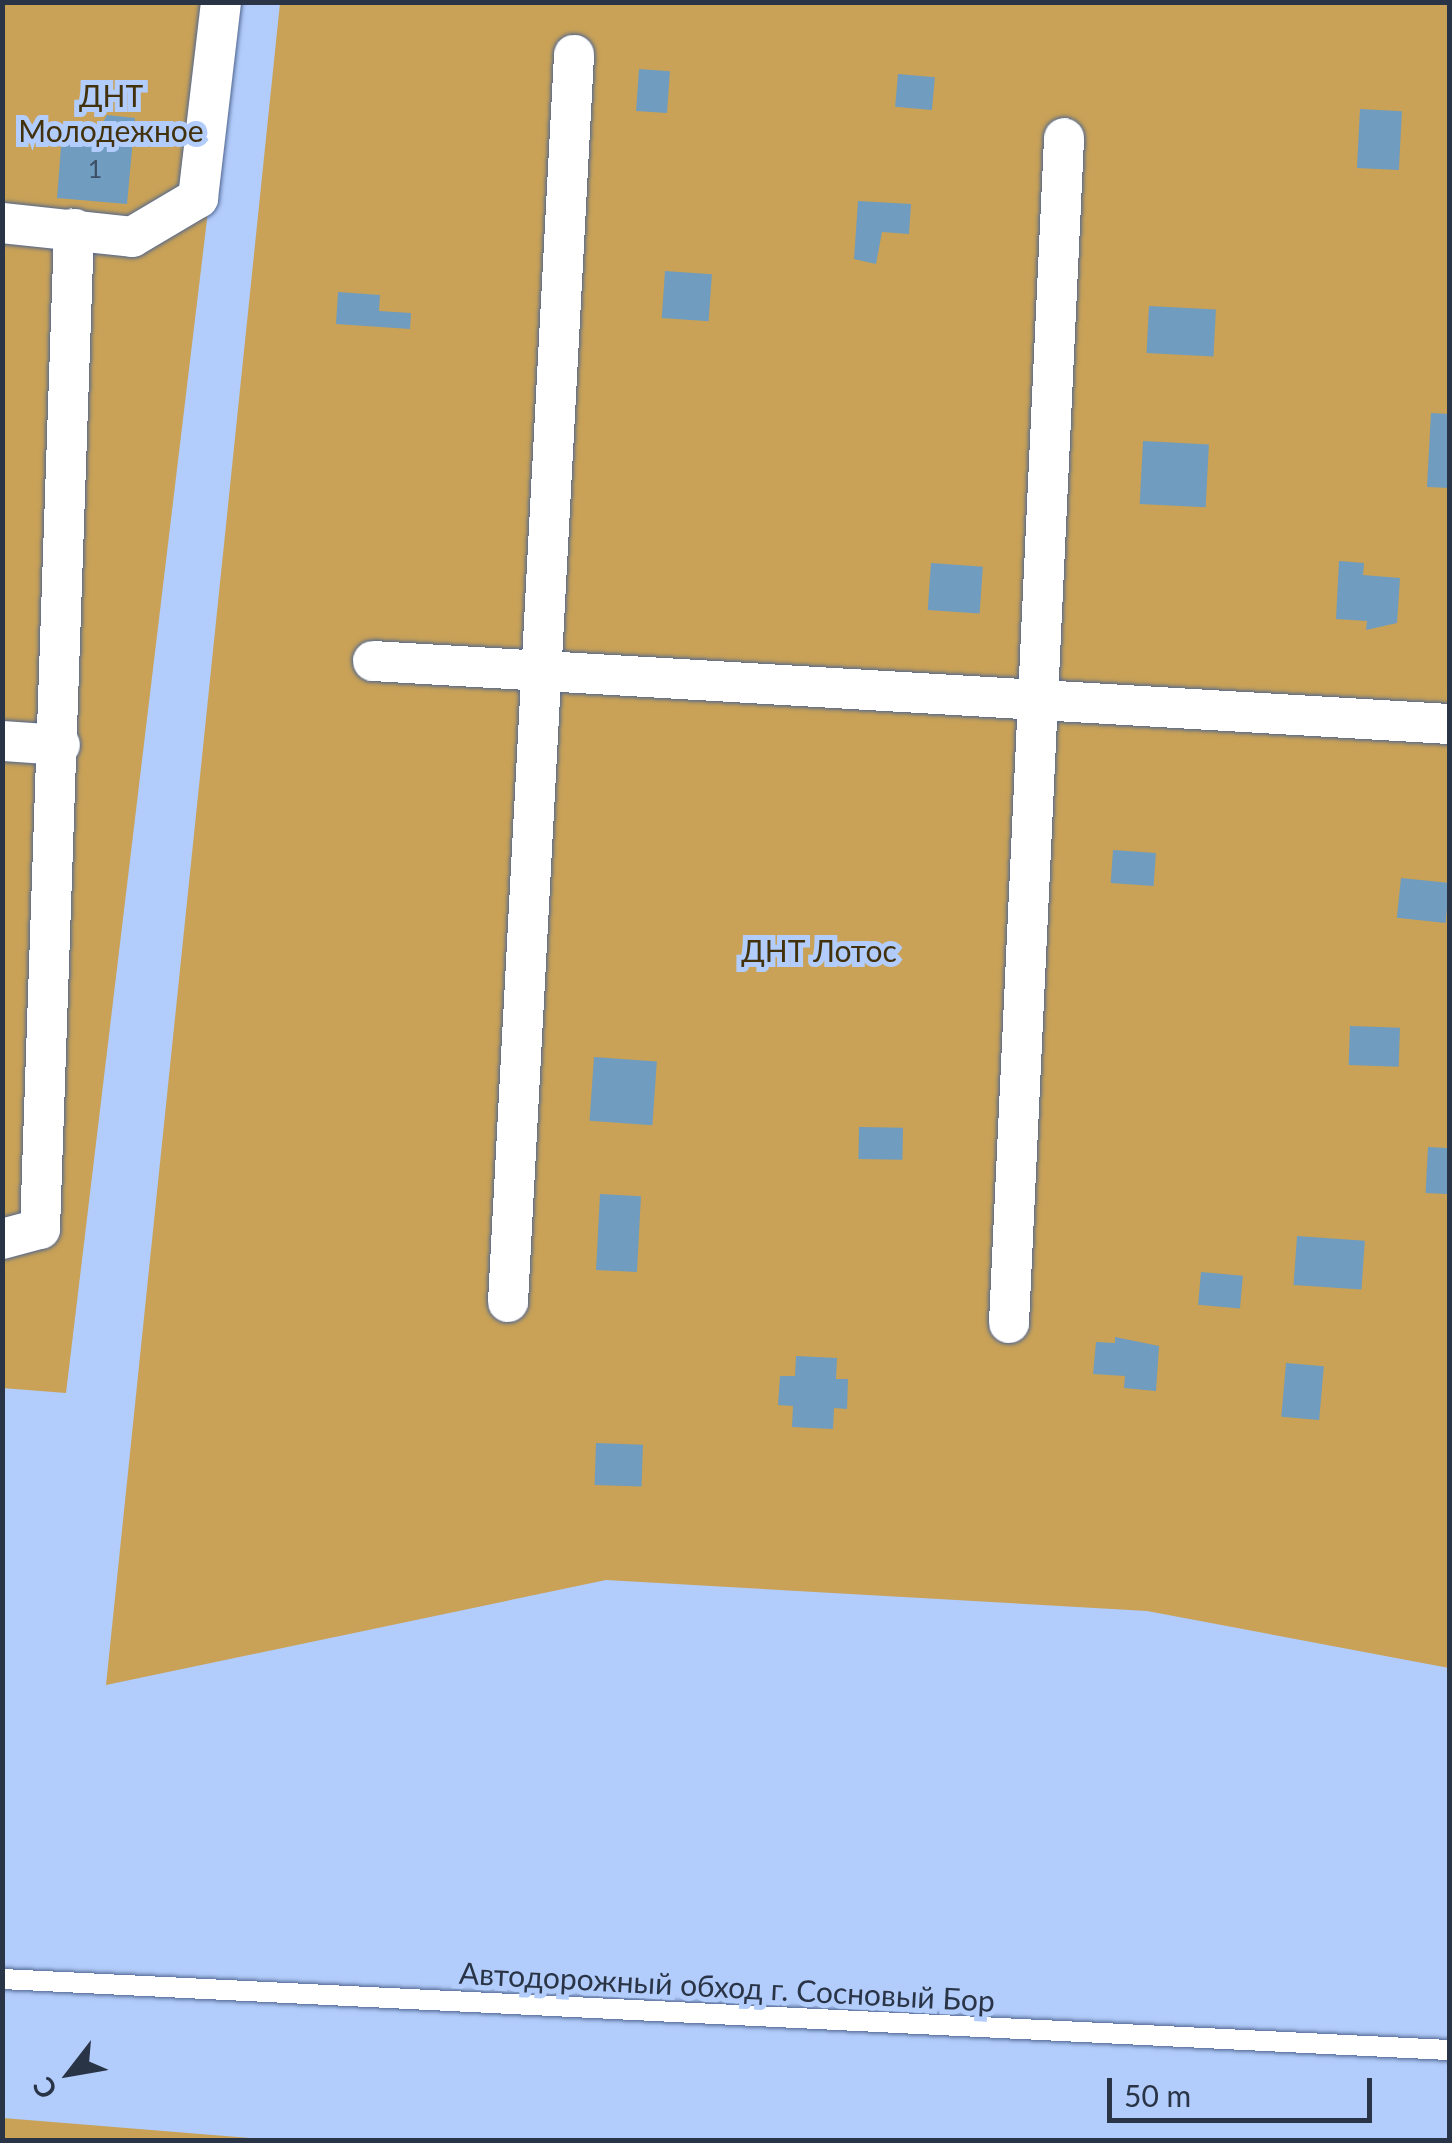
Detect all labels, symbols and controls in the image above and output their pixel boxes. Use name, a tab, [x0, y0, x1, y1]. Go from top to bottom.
park label: ДНТ Молодежное	[18, 77, 204, 148]
house number: 1	[88, 153, 102, 183]
park label: ДНТ Лотос	[741, 932, 897, 968]
street label: Автодорожный обход г. Сосновый Бор	[458, 1954, 996, 2018]
north arrow	[20, 2023, 120, 2123]
scale bar	[1112, 2058, 1377, 2120]
text: С	[25, 2072, 64, 2105]
text: 50 m	[1124, 2077, 1191, 2113]

